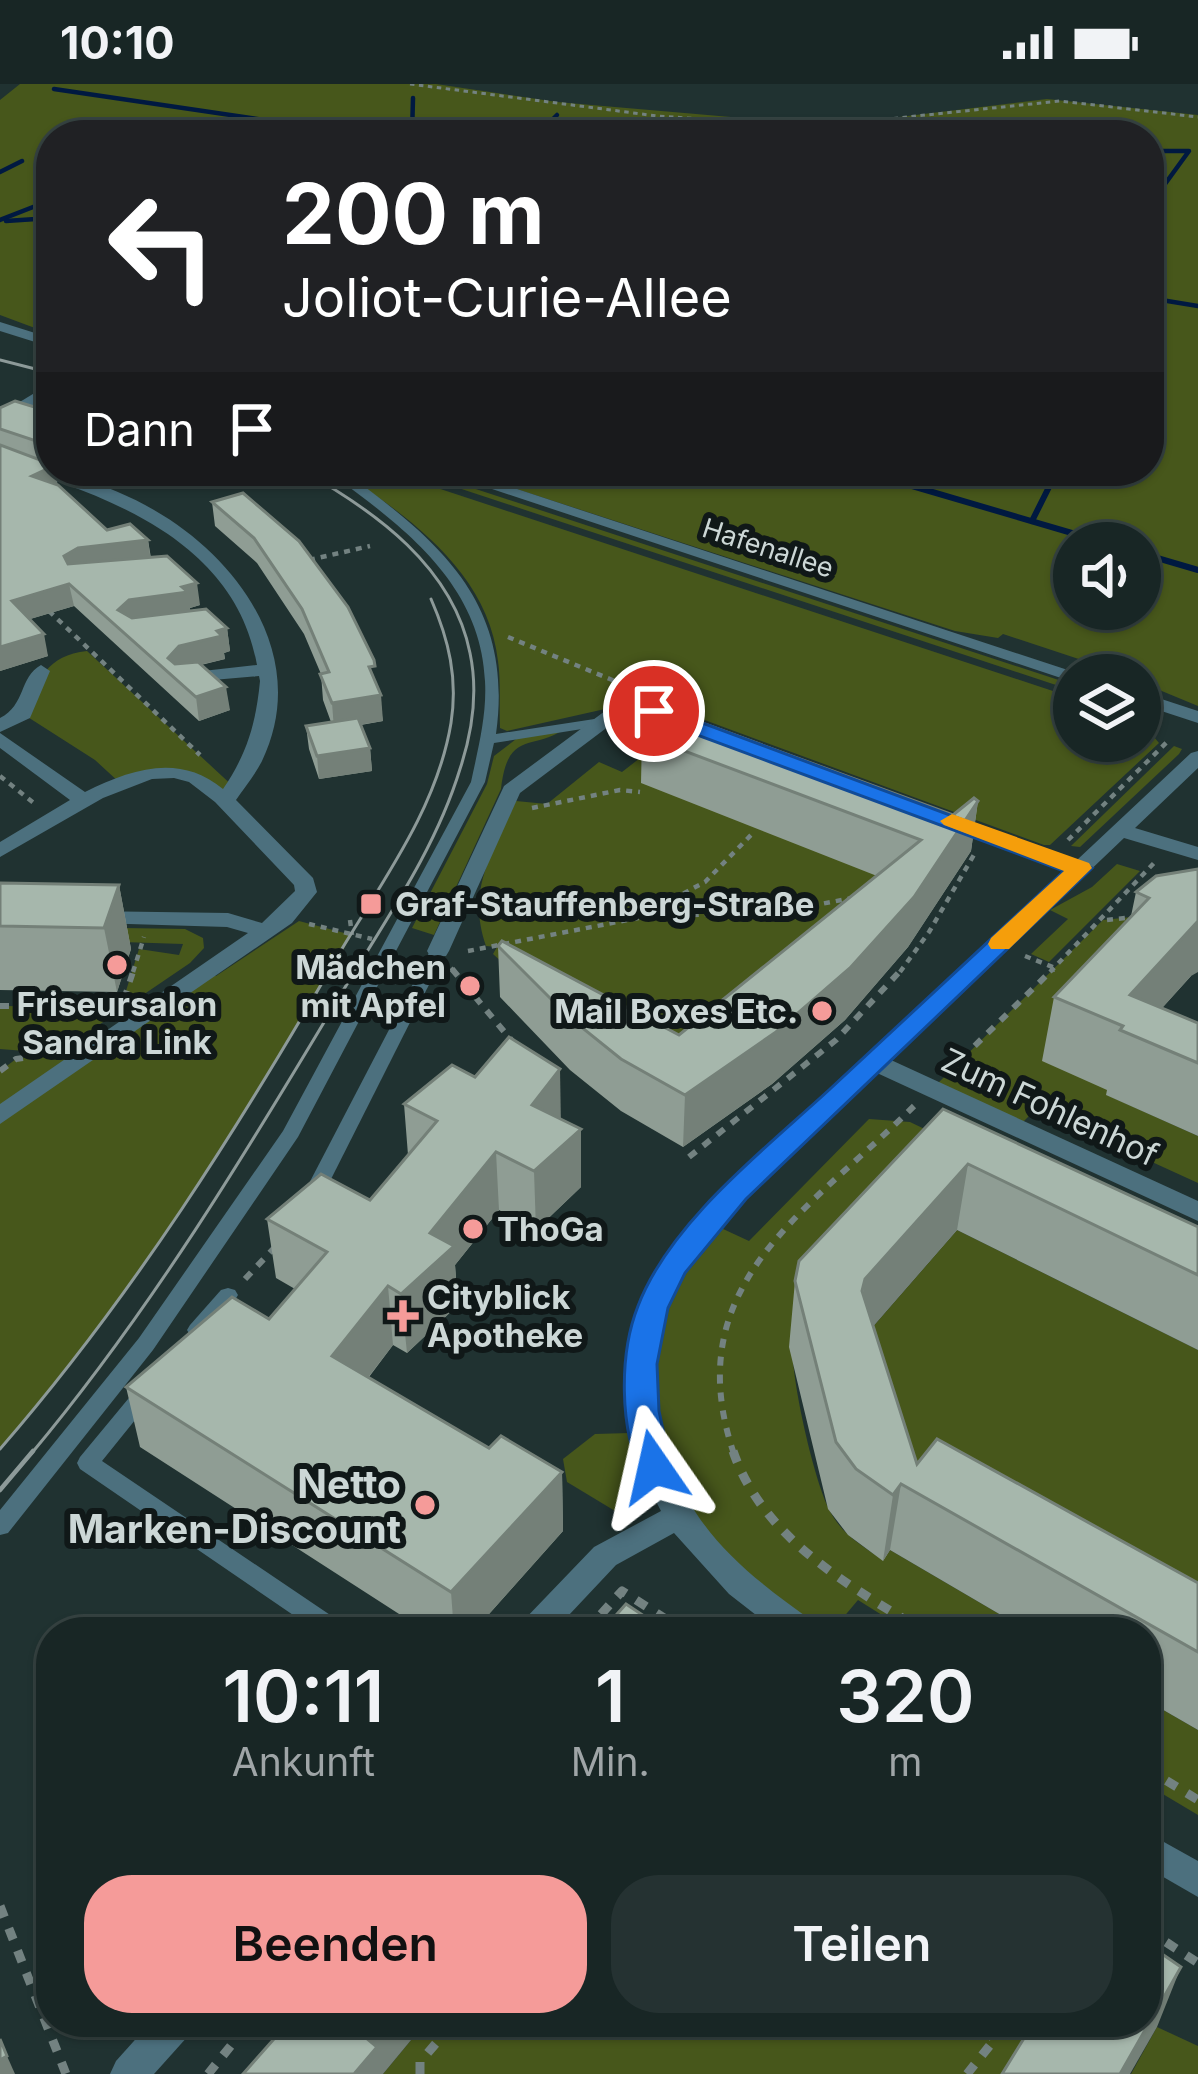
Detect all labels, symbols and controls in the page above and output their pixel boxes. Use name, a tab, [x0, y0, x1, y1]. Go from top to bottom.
text: 10:10	[60, 15, 175, 70]
text: 200 m	[282, 163, 545, 264]
icon: left	[84, 168, 240, 324]
text: Joliot-Curie-Allee	[282, 265, 732, 330]
icon: arrive	[219, 396, 285, 462]
text: Dann	[84, 402, 195, 457]
street label: Hafenallee	[698, 511, 838, 585]
map controls	[1053, 522, 1161, 762]
button: sound	[1053, 522, 1161, 630]
button: layers	[1053, 654, 1161, 762]
pin	[603, 660, 705, 762]
icon: arrive	[621, 678, 687, 744]
place label: Graf-Stauffenberg-Straße	[395, 884, 814, 924]
marker: Graf-Stauffenberg-Straße	[358, 891, 384, 917]
place label: Mädchen mit Apfel	[295, 947, 446, 1025]
marker: Friseursalon Sandra Link	[104, 952, 130, 978]
marker: Mädchen mit Apfel	[457, 973, 483, 999]
place label: Friseursalon Sandra Link	[17, 984, 217, 1062]
place label: Mail Boxes Etc.	[554, 991, 798, 1031]
marker: Mail Boxes Etc.	[809, 998, 835, 1024]
street label: Zum Fohlenhof	[935, 1039, 1165, 1175]
place label: ThoGa	[497, 1209, 604, 1249]
marker: ThoGa	[460, 1216, 486, 1242]
place label: Cityblick Apotheke	[427, 1277, 583, 1355]
marker: Cityblick Apotheke	[390, 1303, 416, 1329]
position arrow	[591, 1404, 717, 1530]
place label: Netto Marken-Discount	[68, 1460, 401, 1552]
marker: Netto Marken-Discount	[412, 1492, 438, 1518]
text: 10:11	[223, 1652, 384, 1739]
text: 1	[595, 1652, 626, 1739]
text: 320	[836, 1652, 974, 1739]
text: Ankunft	[232, 1738, 375, 1785]
text: Min.	[571, 1738, 650, 1785]
text: m	[888, 1738, 922, 1785]
button: Beenden	[84, 1875, 587, 2013]
button: Teilen	[611, 1875, 1113, 2013]

